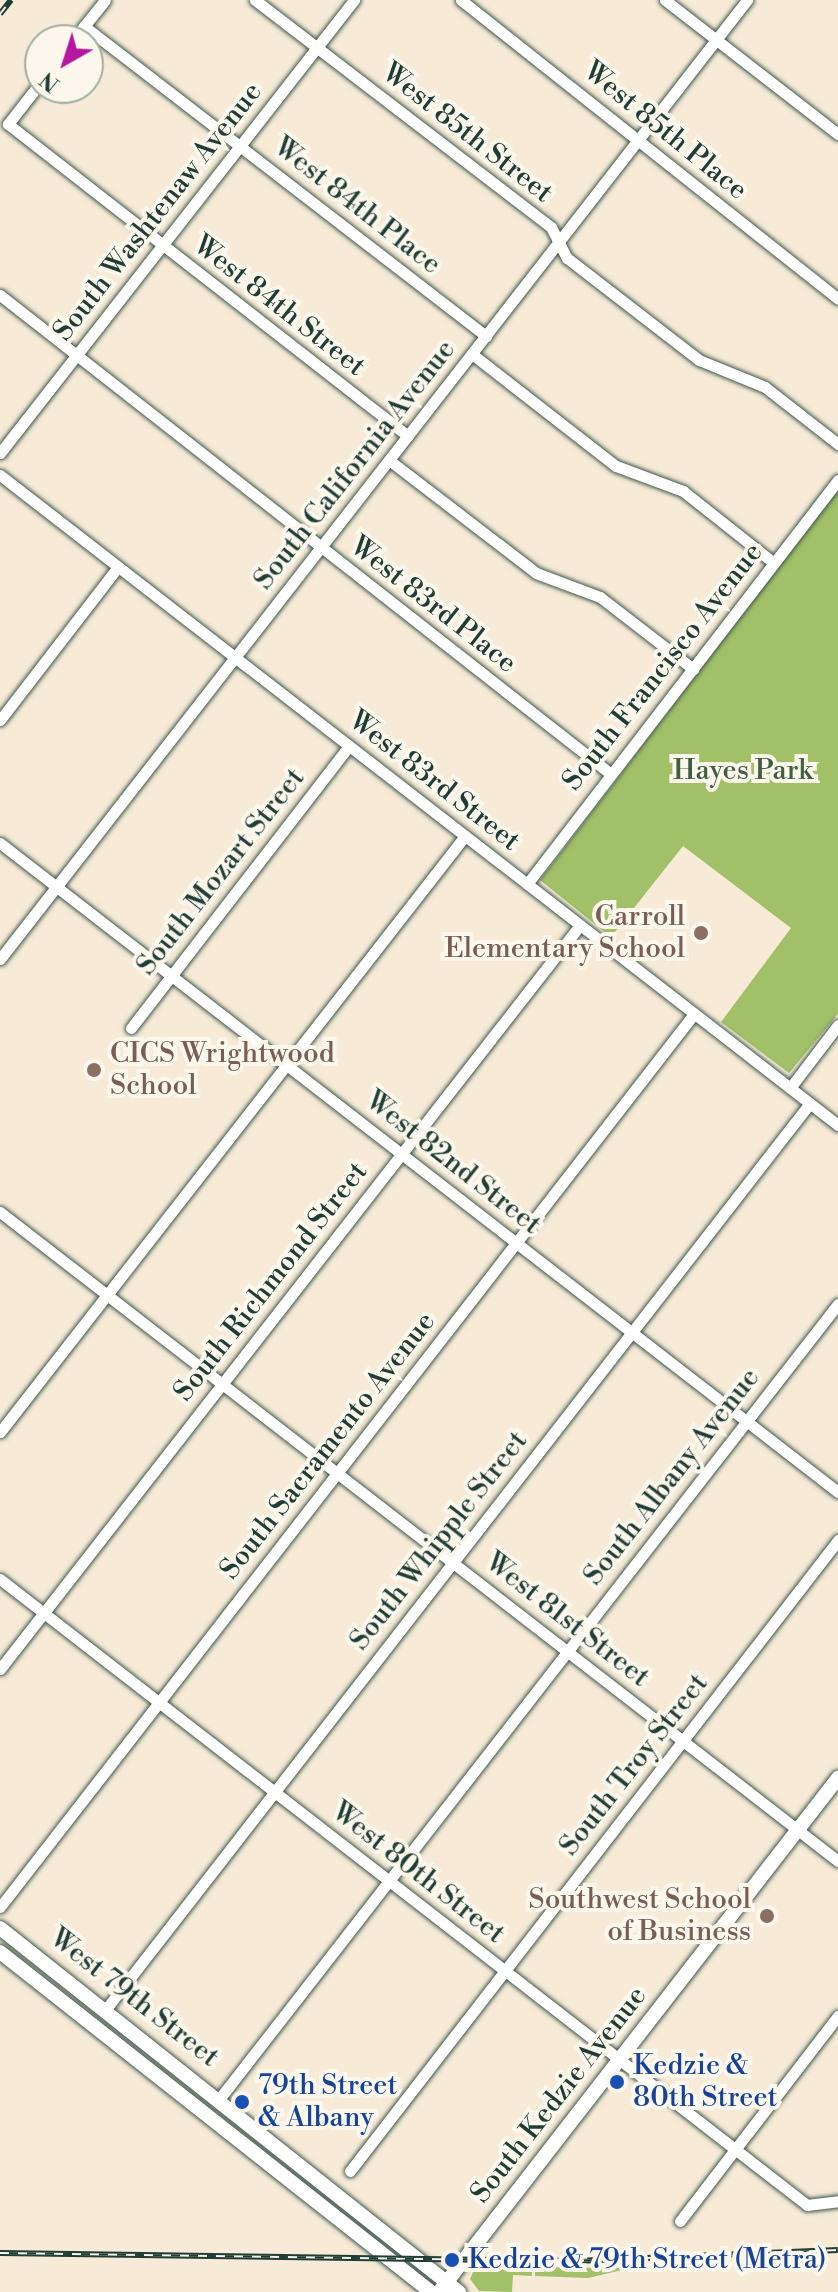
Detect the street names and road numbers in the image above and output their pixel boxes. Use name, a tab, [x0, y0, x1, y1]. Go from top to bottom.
street label: West 85th Place	[576, 55, 754, 207]
street label: West 85th Street	[375, 56, 559, 210]
street label: South Washtenaw Avenue	[47, 76, 269, 348]
street label: West 84th Place	[267, 130, 447, 282]
street label: West 84th Street	[186, 228, 372, 384]
street label: South California Avenue	[247, 334, 463, 596]
street label: West 83rd Place	[343, 530, 523, 680]
street label: South Francisco Avenue	[556, 536, 770, 798]
street label: West 83rd Street	[342, 704, 526, 858]
street label: South Mozart Street	[130, 762, 312, 982]
street label: West 82nd Street	[359, 1084, 547, 1242]
street label: South Richmond Street	[167, 1156, 375, 1408]
street label: South Sacramento Avenue	[213, 1306, 443, 1586]
street label: South Albany Avenue	[577, 1362, 767, 1592]
street label: South Whipple Street	[343, 1425, 535, 1657]
street label: West 81st Street	[478, 1546, 656, 1694]
street label: South Troy Street	[553, 1667, 715, 1863]
street label: West 80th Street	[325, 1795, 511, 1951]
street label: West 79th Street	[43, 1922, 225, 2074]
street label: South Kedzie Avenue	[464, 1980, 654, 2210]

